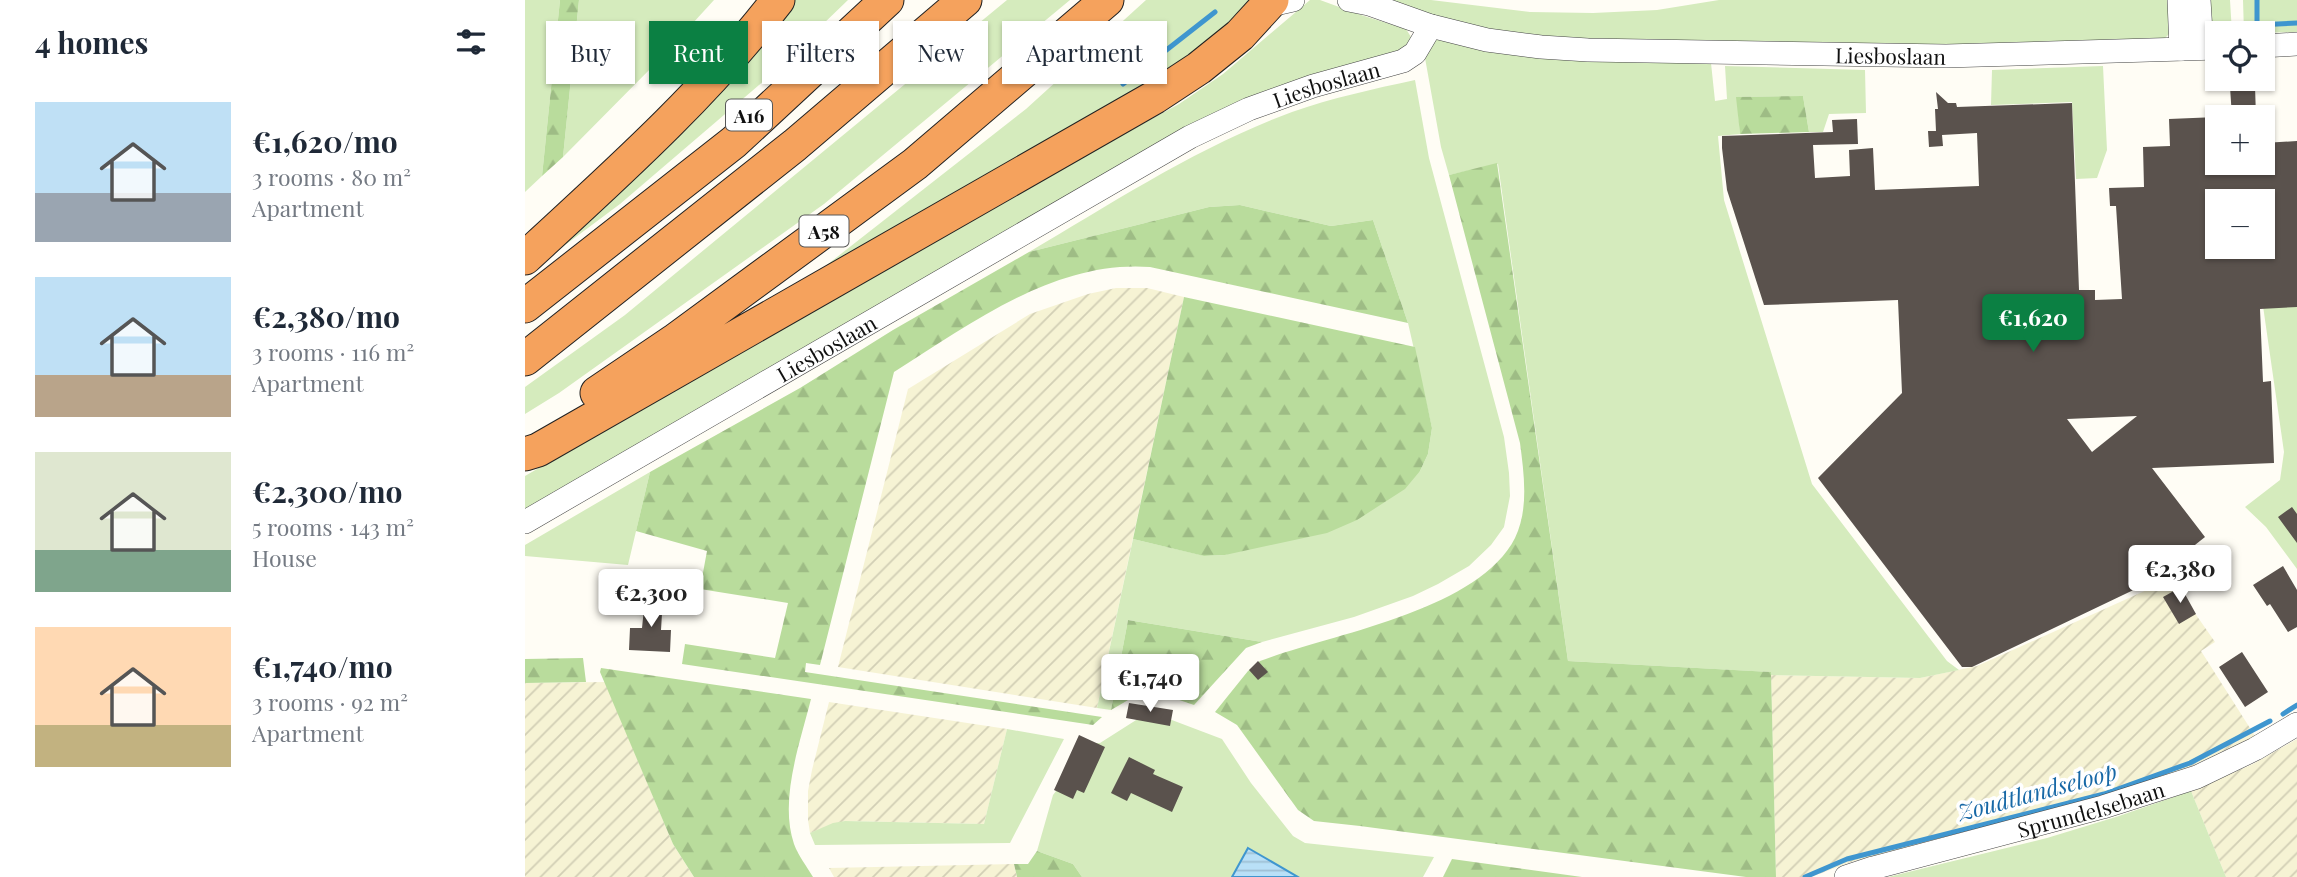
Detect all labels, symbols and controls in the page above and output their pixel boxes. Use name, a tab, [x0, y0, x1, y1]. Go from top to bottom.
chip: Buy	[546, 21, 635, 84]
chip: Rent	[649, 21, 748, 84]
chip: Filters	[762, 21, 879, 84]
chip: New	[893, 21, 988, 84]
chip: Apartment	[1002, 21, 1167, 84]
map controls	[2205, 21, 2275, 259]
button: locate	[2205, 21, 2275, 91]
text: 4 homes	[35, 22, 148, 62]
icon: filters	[452, 23, 490, 61]
street label: Liesboslaan	[1835, 40, 1947, 70]
street label: Liesboslaan	[1269, 54, 1383, 113]
road number: A16	[726, 99, 772, 130]
button: +	[2205, 105, 2275, 175]
text: €1,620/mo	[252, 121, 398, 161]
icon: home	[91, 130, 175, 214]
text: 3 rooms · 80 m²	[252, 161, 411, 192]
button: −	[2205, 189, 2275, 259]
text: Apartment	[252, 192, 364, 223]
road number: A58	[799, 216, 849, 246]
pin: €1,620	[1976, 294, 2090, 354]
text: €2,380/mo	[252, 296, 400, 336]
text: €1,620	[1998, 301, 2068, 332]
icon: home	[91, 305, 175, 389]
street label: Liesboslaan	[771, 308, 882, 388]
text: 3 rooms · 116 m²	[252, 336, 414, 367]
text: Apartment	[252, 367, 364, 398]
text: €2,300/mo	[252, 471, 403, 511]
icon: home	[91, 480, 175, 564]
text: 5 rooms · 143 m²	[252, 511, 414, 542]
text: House	[252, 542, 317, 573]
pin: €2,380	[2123, 546, 2237, 605]
text: €2,380	[2144, 552, 2216, 583]
pin: €2,300	[594, 570, 708, 629]
text: €2,300	[614, 576, 688, 607]
text: €1,740/mo	[252, 646, 393, 686]
pin: €1,740	[1093, 654, 1207, 714]
icon: home	[91, 655, 175, 739]
text: €1,740	[1117, 661, 1183, 692]
text: 3 rooms · 92 m²	[252, 686, 408, 717]
text: Apartment	[252, 717, 364, 748]
water label: Zoudtlandseloop	[1953, 755, 2120, 827]
street label: Sprundelsebaan	[2014, 774, 2168, 843]

